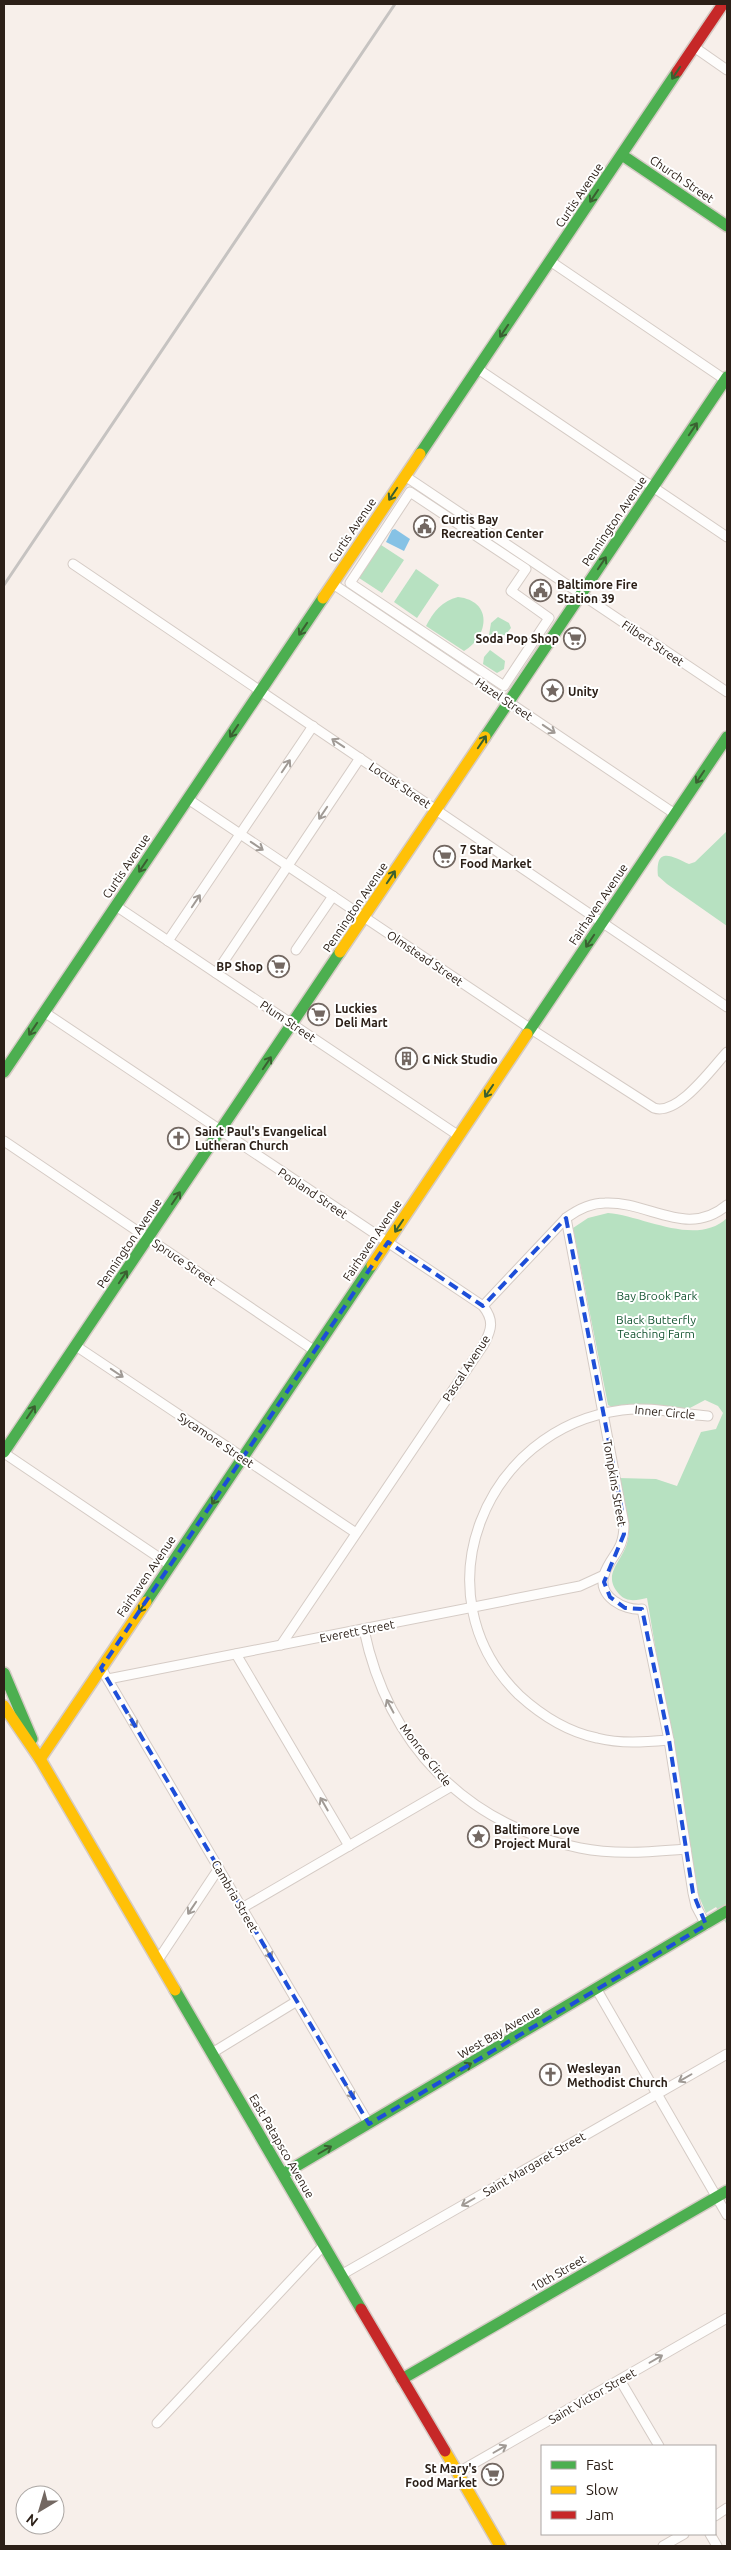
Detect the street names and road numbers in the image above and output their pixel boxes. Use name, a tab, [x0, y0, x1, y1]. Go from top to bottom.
street label: Church Street	[648, 153, 717, 205]
street label: Curtis Avenue	[553, 160, 605, 230]
street label: Pennington Avenue	[579, 474, 649, 568]
street label: Curtis Avenue	[326, 495, 378, 565]
street label: Filbert Street	[620, 618, 687, 669]
street label: Hazel Street	[473, 675, 535, 723]
street label: Locust Street	[367, 760, 434, 811]
street label: Curtis Avenue	[100, 831, 152, 901]
street label: Pennington Avenue	[320, 860, 390, 954]
street label: Fairhaven Avenue	[566, 861, 630, 947]
street label: Olmstead Street	[385, 928, 466, 988]
street label: Plum Street	[258, 998, 318, 1044]
street label: Popland Street	[276, 1165, 350, 1221]
street label: Pennington Avenue	[94, 1196, 164, 1290]
street label: Fairhaven Avenue	[340, 1197, 404, 1283]
street label: Spruce Street	[150, 1236, 218, 1288]
street label: Pascal Avenue	[440, 1332, 492, 1404]
street label: Inner Circle	[634, 1403, 696, 1421]
street label: Sycamore Street	[176, 1410, 257, 1470]
street label: Tompkins Street	[601, 1439, 629, 1528]
street label: Fairhaven Avenue	[114, 1533, 178, 1619]
street label: Everett Street	[319, 1617, 396, 1645]
street label: Monroe Circle	[398, 1721, 454, 1789]
street label: Cambria Street	[209, 1858, 261, 1934]
street label: West Bay Avenue	[456, 2003, 542, 2061]
street label: East Patapsco Avenue	[247, 2092, 317, 2200]
street label: Saint Margaret Street	[481, 2129, 588, 2199]
street label: 10th Street	[528, 2252, 588, 2294]
street label: Saint Victor Street	[546, 2366, 638, 2426]

